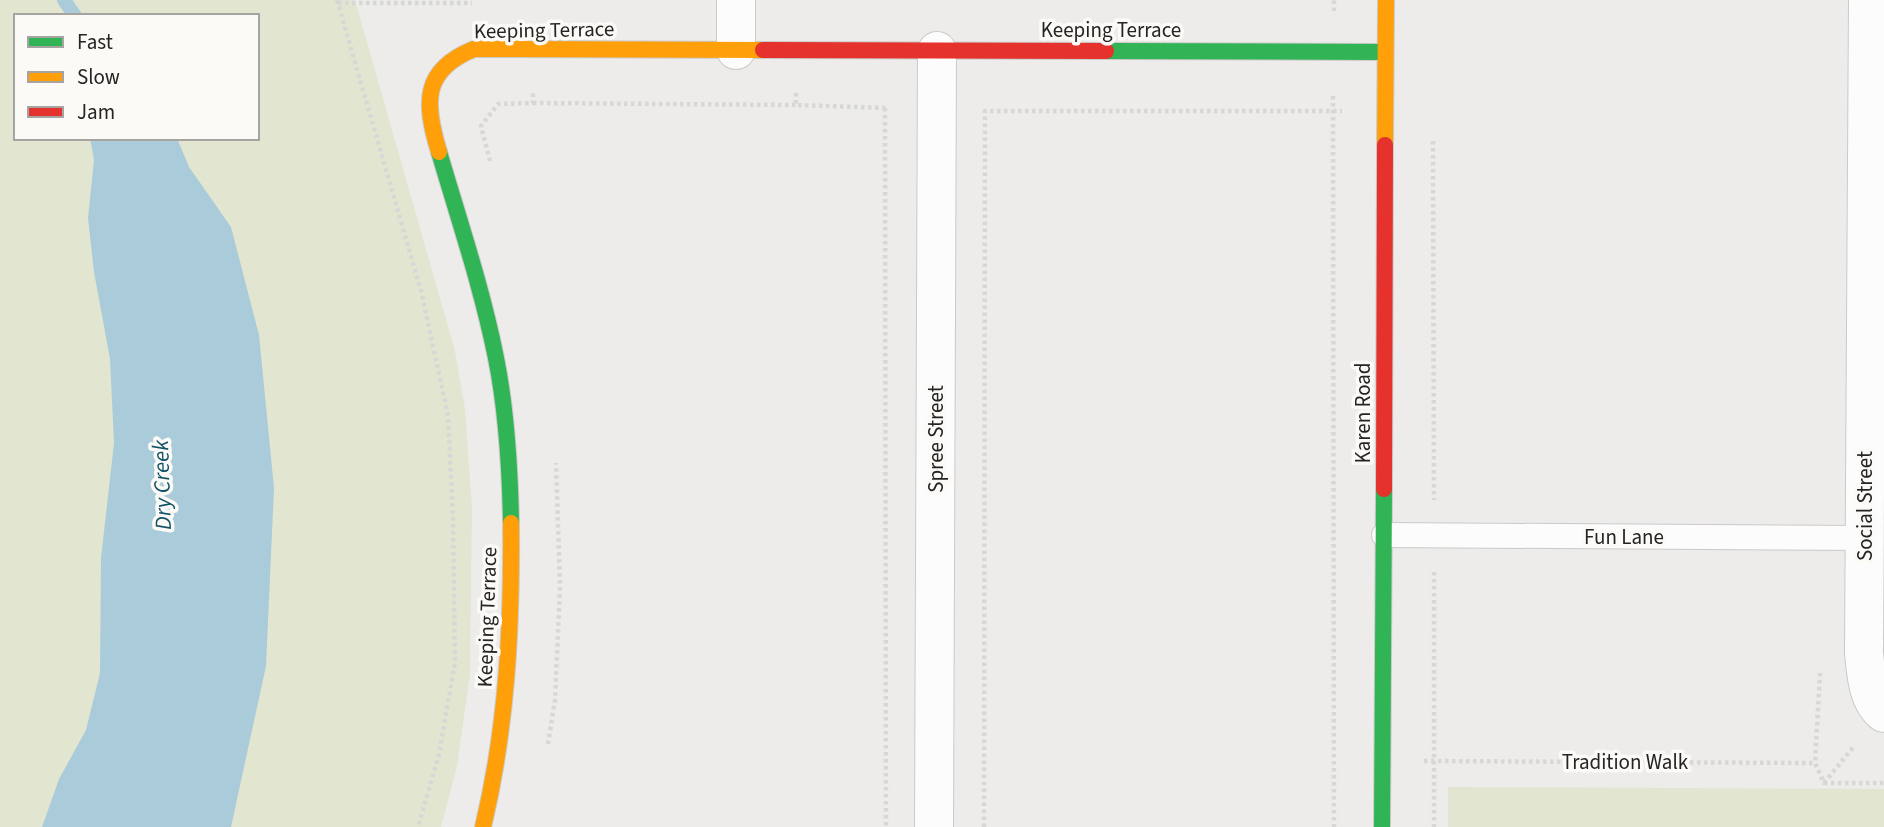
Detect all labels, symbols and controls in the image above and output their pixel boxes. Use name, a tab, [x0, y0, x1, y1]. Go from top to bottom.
legend	[14, 14, 259, 140]
street label: Keeping Terrace	[474, 14, 614, 46]
street label: Keeping Terrace	[1041, 15, 1181, 45]
text: Fast	[77, 27, 113, 57]
text: Slow	[77, 62, 120, 92]
text: Jam	[77, 97, 115, 127]
street label: Karen Road	[1348, 363, 1378, 464]
street label: Spree Street	[921, 385, 951, 493]
water label: Dry Creek	[144, 438, 180, 531]
street label: Social Street	[1850, 451, 1880, 561]
street label: Fun Lane	[1584, 522, 1664, 552]
street label: Keeping Terrace	[470, 546, 504, 688]
street label: Tradition Walk	[1562, 747, 1689, 777]

